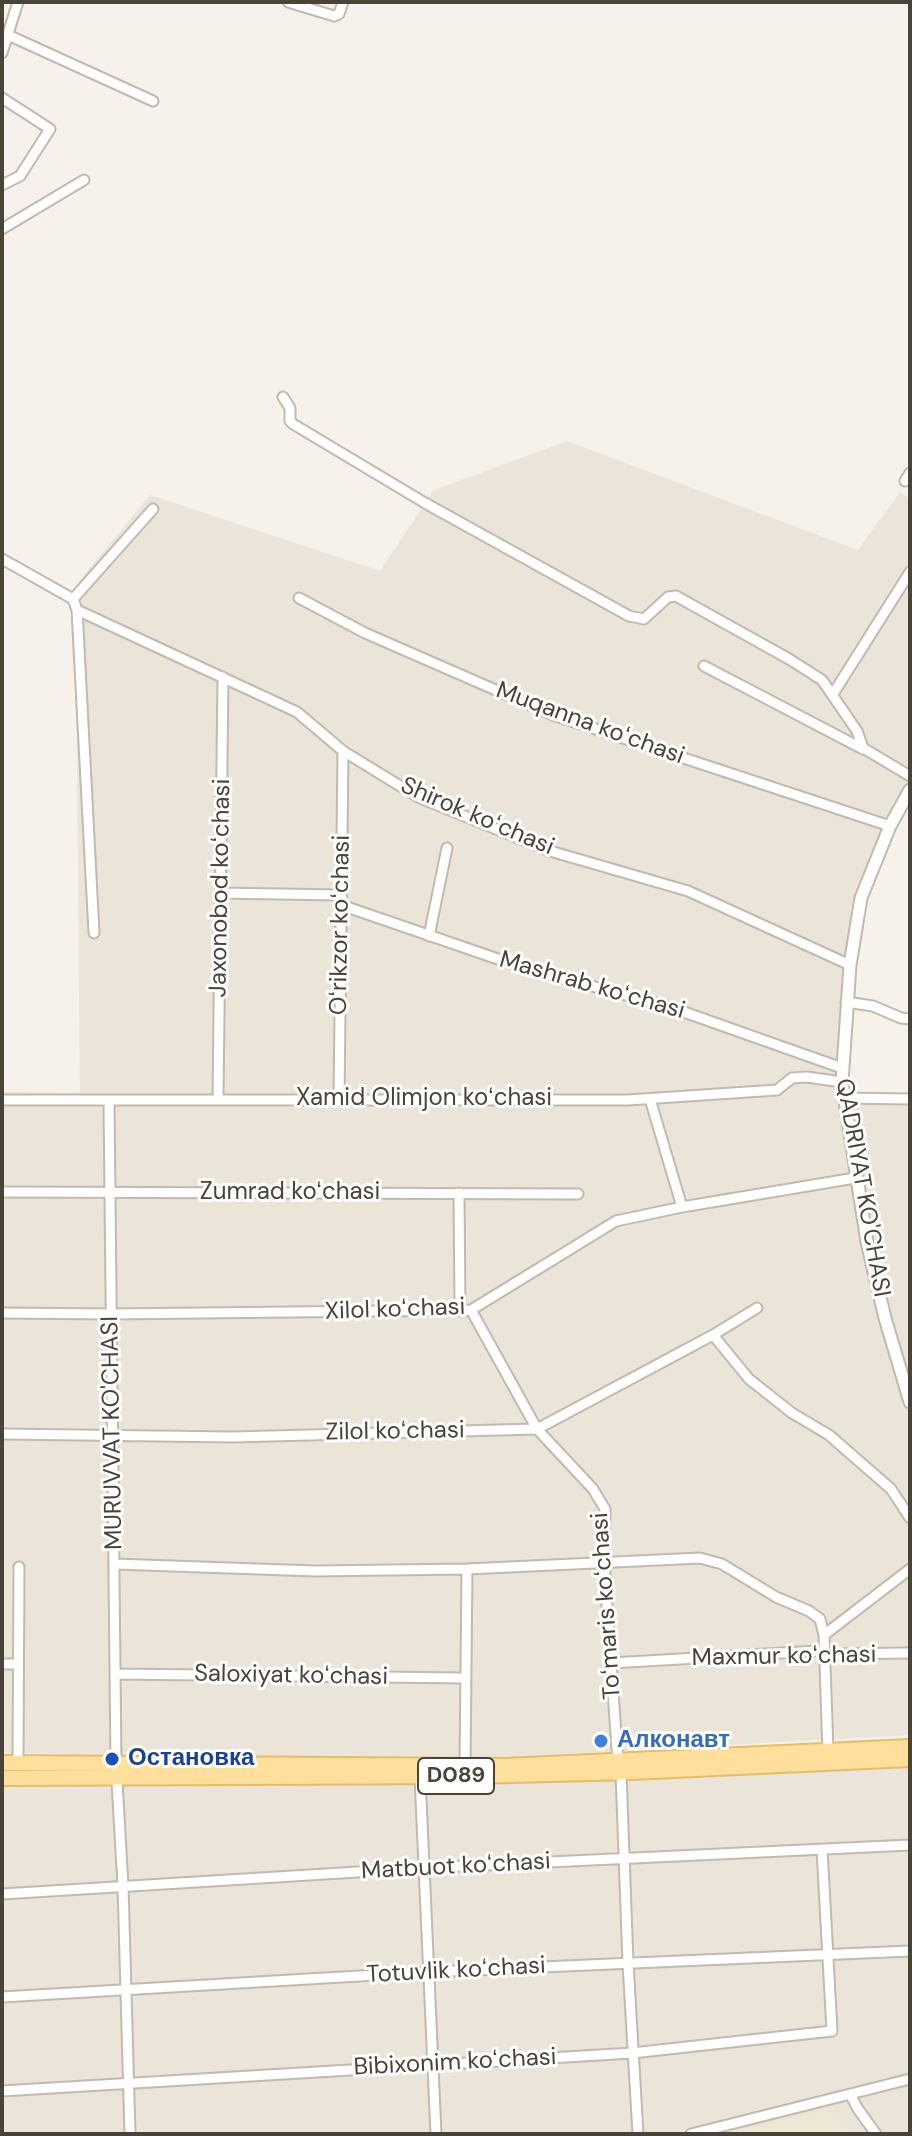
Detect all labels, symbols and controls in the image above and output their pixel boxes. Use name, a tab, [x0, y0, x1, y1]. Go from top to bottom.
street label: Muqanna koʻchasi	[492, 677, 688, 771]
street label: Shirok koʻchasi	[396, 772, 558, 862]
street label: Jaxonobod koʻchasi	[205, 778, 237, 998]
street label: Oʻrikzor koʻchasi	[325, 835, 357, 1015]
street label: Mashrab koʻchasi	[496, 946, 688, 1026]
street label: QADRIYAT KO'CHASI	[829, 1076, 895, 1300]
street label: Xamid Olimjon koʻchasi	[296, 1085, 552, 1113]
street label: Zumrad koʻchasi	[200, 1179, 380, 1207]
street label: Xilol koʻchasi	[324, 1293, 466, 1327]
street label: MURUVVAT KO'CHASI	[97, 1316, 129, 1550]
street label: Zilol koʻchasi	[325, 1416, 465, 1448]
street label: Toʻmaris koʻchasi	[586, 1511, 628, 1701]
street label: Maxmur koʻchasi	[691, 1641, 877, 1673]
street label: Saloxiyat koʻchasi	[194, 1660, 388, 1692]
place label: Алконавт	[617, 1727, 730, 1755]
marker: Алконавт	[592, 1732, 610, 1750]
place label: Остановка	[128, 1745, 254, 1773]
marker: Остановка	[103, 1750, 121, 1768]
road number: D089	[418, 1758, 494, 1794]
street label: Matbuot koʻchasi	[360, 1848, 552, 1886]
street label: Totuvlik koʻchasi	[366, 1952, 546, 1990]
street label: Bibixonim koʻchasi	[353, 2043, 557, 2083]

